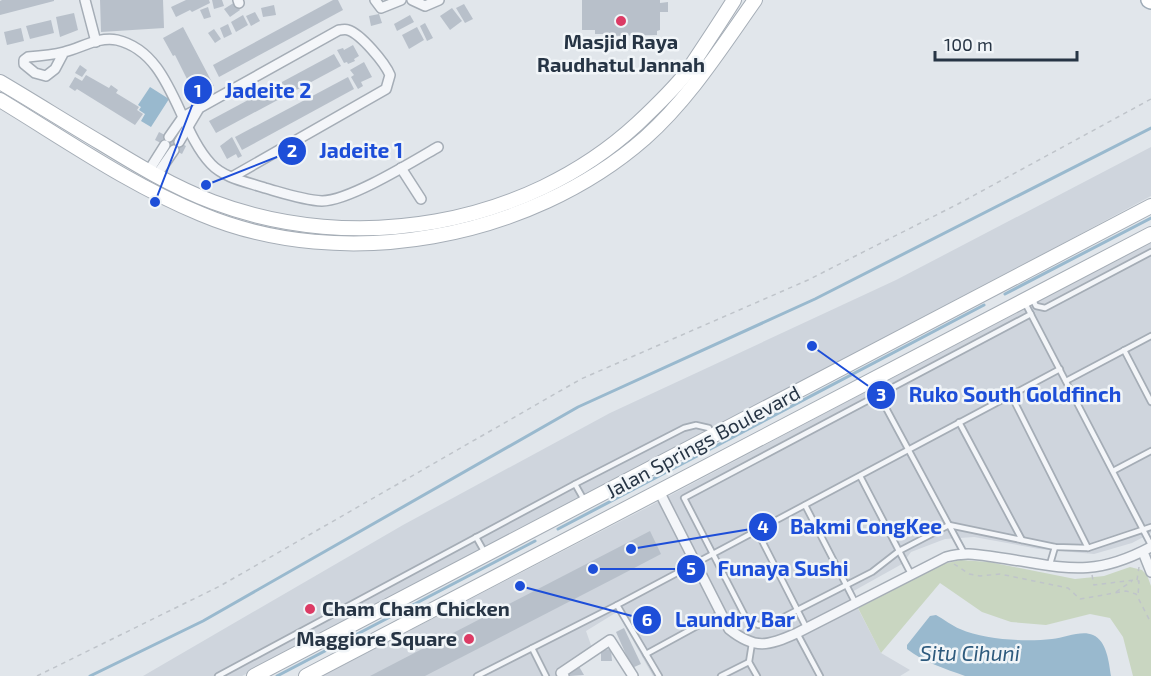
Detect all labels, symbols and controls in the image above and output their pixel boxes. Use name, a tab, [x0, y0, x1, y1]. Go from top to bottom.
marker: Masjid Raya Raudhatul Jannah	[614, 14, 628, 28]
scale bar	[935, 24, 1078, 62]
place label: Masjid Raya Raudhatul Jannah	[537, 29, 705, 76]
text: 100 m	[944, 33, 993, 55]
callout: Jadeite 2	[183, 71, 324, 110]
text: Jadeite 2	[224, 77, 312, 102]
text: 1	[194, 79, 202, 101]
callout: Jadeite 1	[277, 131, 415, 170]
text: Jadeite 1	[319, 137, 403, 162]
text: 2	[287, 139, 297, 161]
callout: Ruko South Goldfinch	[866, 375, 1133, 414]
street label: Jalan Springs Boulevard	[601, 380, 804, 503]
text: Ruko South Goldfinch	[909, 381, 1121, 406]
text: 3	[876, 383, 886, 405]
callout: Bakmi CongKee	[748, 507, 954, 546]
text: Bakmi CongKee	[790, 513, 942, 538]
text: 4	[757, 515, 769, 537]
callout: Funaya Sushi	[676, 549, 861, 588]
text: Funaya Sushi	[718, 555, 848, 581]
text: 5	[686, 557, 696, 579]
place label: Cham Cham Chicken	[322, 596, 510, 620]
callout: Laundry Bar	[632, 600, 807, 639]
marker: Cham Cham Chicken	[303, 602, 317, 616]
text: Laundry Bar	[675, 606, 795, 632]
text: 6	[642, 608, 652, 630]
place label: Maggiore Square	[296, 626, 457, 650]
marker: Maggiore Square	[462, 632, 476, 646]
water label: Situ Cihuni	[920, 640, 1020, 665]

